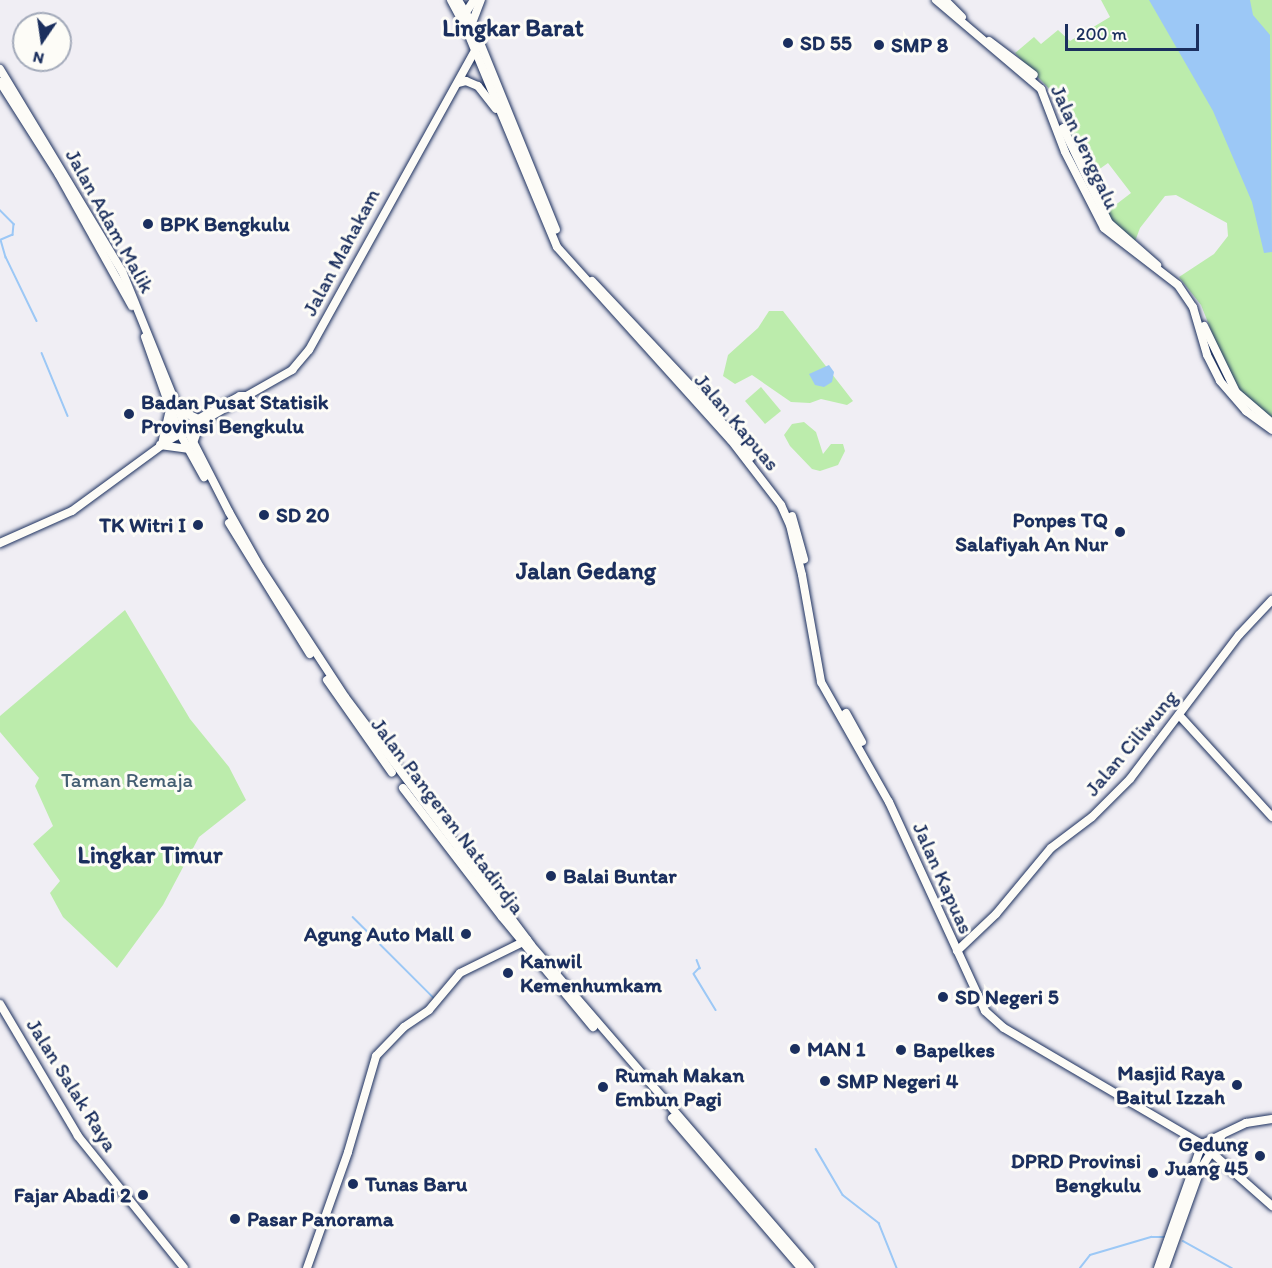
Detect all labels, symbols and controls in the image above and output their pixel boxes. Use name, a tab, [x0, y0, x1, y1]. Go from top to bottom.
north arrow	[12, 12, 72, 72]
scale bar	[1068, 12, 1202, 50]
district label: Lingkar Barat	[442, 14, 584, 42]
text: 200 m	[1076, 23, 1127, 45]
place label: SD 55	[800, 30, 852, 56]
place label: SMP 8	[891, 32, 948, 58]
marker: SD 55	[781, 36, 795, 50]
marker: SMP 8	[872, 38, 886, 52]
text: N	[31, 48, 46, 69]
street label: Jalan Jenggalu	[1045, 81, 1125, 213]
street label: Jalan Adam Malik	[60, 145, 160, 297]
street label: Jalan Mahakam	[297, 184, 385, 320]
place label: BPK Bengkulu	[160, 211, 290, 237]
marker: BPK Bengkulu	[141, 217, 155, 231]
street label: Jalan Kapuas	[689, 368, 785, 476]
place label: Badan Pusat Statisik Provinsi Bengkulu	[141, 389, 329, 439]
marker: Badan Pusat Statisik Provinsi Bengkulu	[122, 407, 136, 421]
place label: SD 20	[276, 502, 330, 528]
place label: Ponpes TQ Salafiyah An Nur	[955, 507, 1108, 557]
marker: SD 20	[257, 508, 271, 522]
place label: TK Witri I	[99, 512, 186, 538]
marker: TK Witri I	[191, 518, 205, 532]
marker: Ponpes TQ Salafiyah An Nur	[1113, 525, 1127, 539]
district label: Jalan Gedang	[517, 557, 655, 585]
street label: Jalan Ciliwung	[1079, 684, 1183, 802]
street label: Jalan Pangeran Natadirdja	[366, 713, 530, 919]
park label: Taman Remaja	[61, 767, 193, 793]
street label: Jalan Kapuas	[907, 818, 979, 938]
district label: Lingkar Timur	[77, 841, 223, 869]
place label: Balai Buntar	[563, 863, 677, 889]
marker: Balai Buntar	[544, 869, 558, 883]
place label: Agung Auto Mall	[304, 921, 454, 947]
marker: Agung Auto Mall	[459, 927, 473, 941]
place label: Kanwil Kemenhumkam	[520, 948, 662, 998]
marker: Kanwil Kemenhumkam	[501, 966, 515, 980]
place label: SD Negeri 5	[955, 984, 1059, 1010]
marker: SD Negeri 5	[936, 990, 950, 1004]
street label: Jalan Salak Raya	[21, 1014, 123, 1156]
place label: MAN 1	[807, 1036, 866, 1062]
place label: Bapelkes	[913, 1037, 995, 1063]
marker: MAN 1	[788, 1042, 802, 1056]
marker: Bapelkes	[894, 1043, 908, 1057]
place label: Masjid Raya Baitul Izzah	[1116, 1060, 1225, 1110]
place label: Rumah Makan Embun Pagi	[615, 1062, 743, 1112]
place label: SMP Negeri 4	[837, 1068, 958, 1094]
marker: SMP Negeri 4	[818, 1074, 832, 1088]
marker: Masjid Raya Baitul Izzah	[1230, 1078, 1244, 1092]
marker: Rumah Makan Embun Pagi	[596, 1080, 610, 1094]
place label: Gedung Juang 45	[1165, 1131, 1248, 1181]
place label: DPRD Provinsi Bengkulu	[1011, 1148, 1141, 1198]
marker: Gedung Juang 45	[1253, 1149, 1267, 1163]
marker: DPRD Provinsi Bengkulu	[1146, 1166, 1160, 1180]
place label: Tunas Baru	[365, 1171, 467, 1197]
marker: Tunas Baru	[346, 1177, 360, 1191]
place label: Fajar Abadi 2	[14, 1182, 131, 1208]
marker: Fajar Abadi 2	[136, 1188, 150, 1202]
place label: Pasar Panorama	[247, 1206, 394, 1232]
marker: Pasar Panorama	[228, 1212, 242, 1226]

